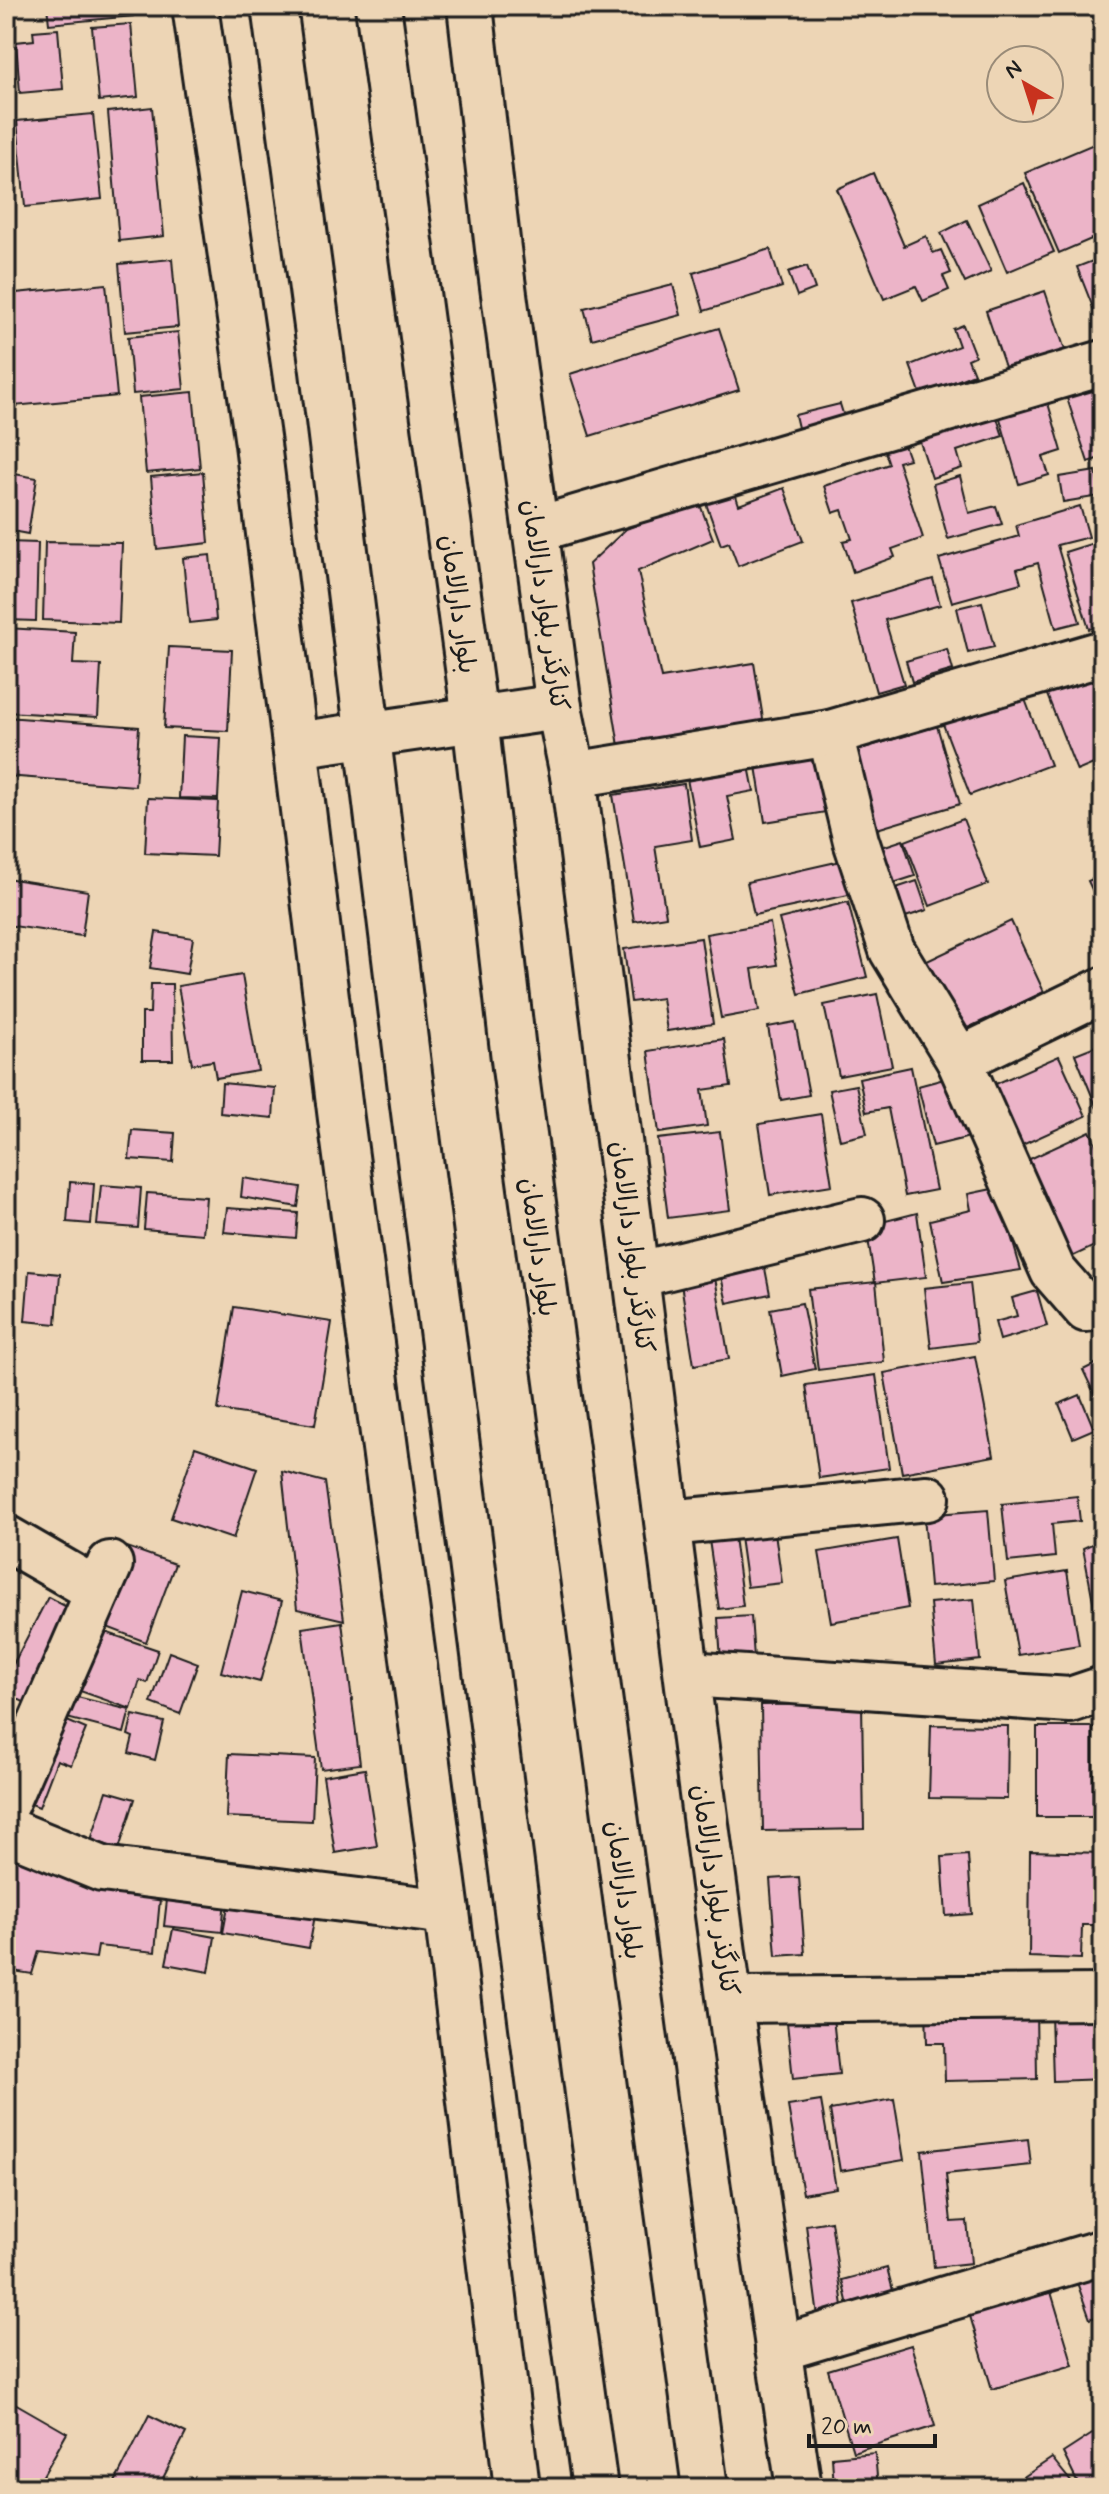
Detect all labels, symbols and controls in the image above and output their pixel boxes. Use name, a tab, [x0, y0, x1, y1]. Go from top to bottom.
north arrow	[985, 44, 1065, 124]
text: N	[999, 55, 1028, 86]
street label: کنارگذر بلوار دارالامان	[512, 497, 576, 713]
street label: بلوار دارالامان	[430, 533, 484, 676]
street label: کنارگذر بلوار دارالامان	[601, 1139, 661, 1355]
street label: بلوار دارالامان	[510, 1176, 564, 1319]
street label: کنارگذر بلوار دارالامان	[682, 1782, 746, 1998]
street label: بلوار دارالامان	[596, 1819, 650, 1962]
scale bar	[809, 2398, 935, 2448]
text: 20 m	[821, 2412, 872, 2443]

